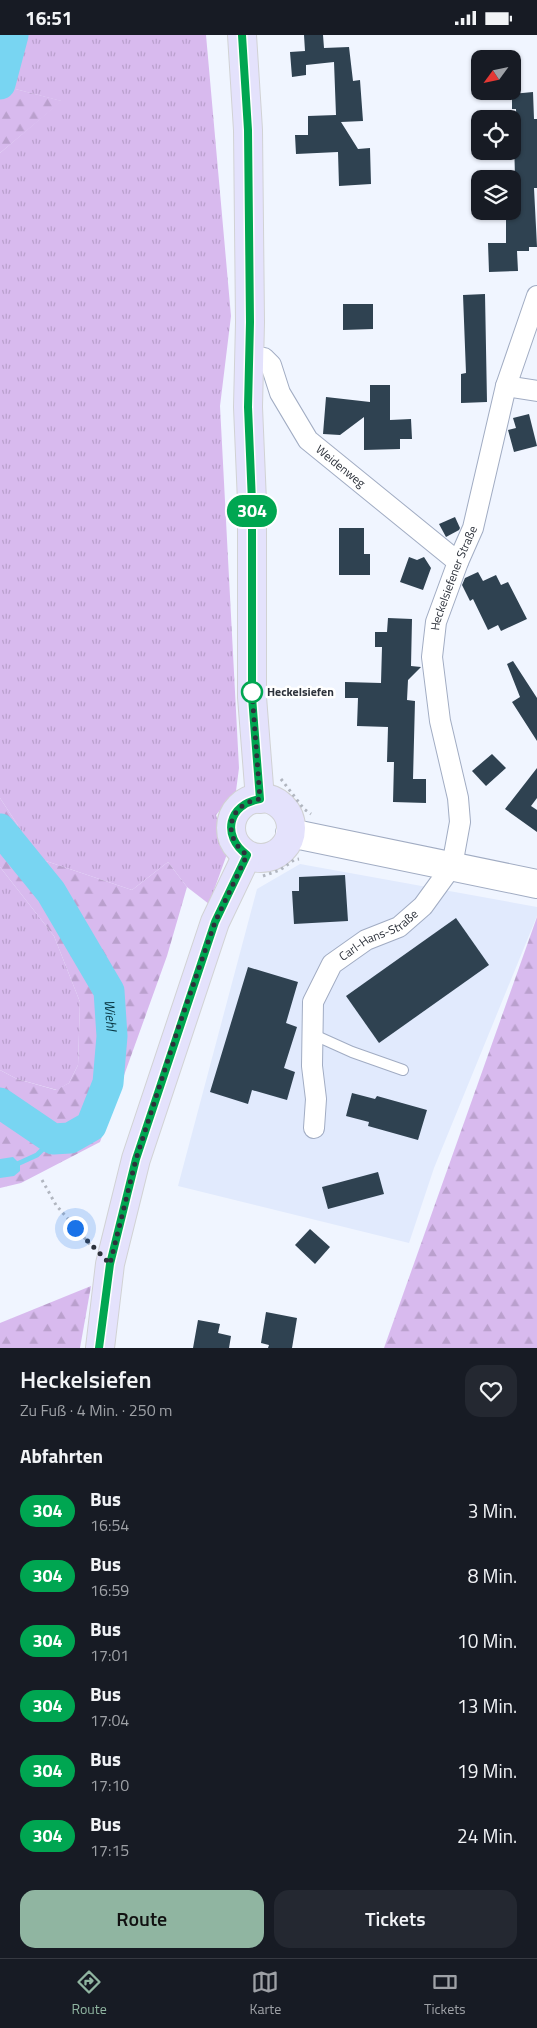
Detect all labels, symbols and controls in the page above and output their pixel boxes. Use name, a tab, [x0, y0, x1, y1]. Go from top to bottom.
text: 16:51	[25, 3, 72, 32]
north arrow	[471, 50, 521, 100]
map controls	[471, 50, 521, 220]
button: locate	[471, 110, 521, 160]
button: layers	[471, 170, 521, 220]
street label: Weidenweg	[312, 440, 370, 492]
line badge: 304	[223, 495, 281, 527]
text: 304	[237, 497, 267, 524]
street label: Heckelsiefener Straße	[425, 522, 482, 631]
marker: Heckelsiefen	[241, 681, 263, 703]
place label: Heckelsiefen	[267, 682, 334, 701]
street label: Carl-Hans-Straße	[335, 904, 422, 965]
water label: Wiehl	[100, 999, 123, 1033]
your location	[63, 1216, 88, 1241]
text: Heckelsiefen	[20, 1361, 152, 1397]
button: heart	[465, 1365, 517, 1417]
text: Zu Fuß · 4 Min. · 250 m	[20, 1398, 173, 1422]
text: Abfahrten	[20, 1441, 103, 1470]
text: Bus	[90, 1484, 121, 1513]
text: 3 Min.	[468, 1496, 517, 1525]
text: 304	[32, 1497, 63, 1524]
text: 16:54	[90, 1513, 129, 1537]
text: Bus	[90, 1549, 121, 1578]
text: 8 Min.	[468, 1561, 517, 1590]
text: 304	[32, 1562, 63, 1589]
text: 16:59	[90, 1578, 129, 1602]
text: Bus	[90, 1614, 121, 1643]
text: 10 Min.	[457, 1626, 517, 1655]
text: 304	[32, 1627, 63, 1654]
text: 17:01	[90, 1643, 129, 1667]
text: Bus	[90, 1679, 121, 1708]
text: 13 Min.	[457, 1691, 517, 1720]
text: 304	[32, 1692, 63, 1719]
text: 17:04	[90, 1708, 129, 1732]
text: Bus	[90, 1744, 121, 1773]
text: 19 Min.	[457, 1756, 517, 1785]
text: 304	[32, 1757, 63, 1784]
text: 17:10	[90, 1773, 129, 1797]
text: Bus	[90, 1809, 121, 1838]
text: 24 Min.	[457, 1821, 517, 1850]
text: 304	[32, 1822, 63, 1849]
text: 17:15	[90, 1838, 129, 1862]
button: Route	[20, 1890, 264, 1948]
button: Tickets	[274, 1890, 517, 1948]
tab: Route	[71, 1968, 107, 2019]
tab: Karte	[249, 1968, 281, 2019]
tab: Tickets	[424, 1968, 466, 2019]

